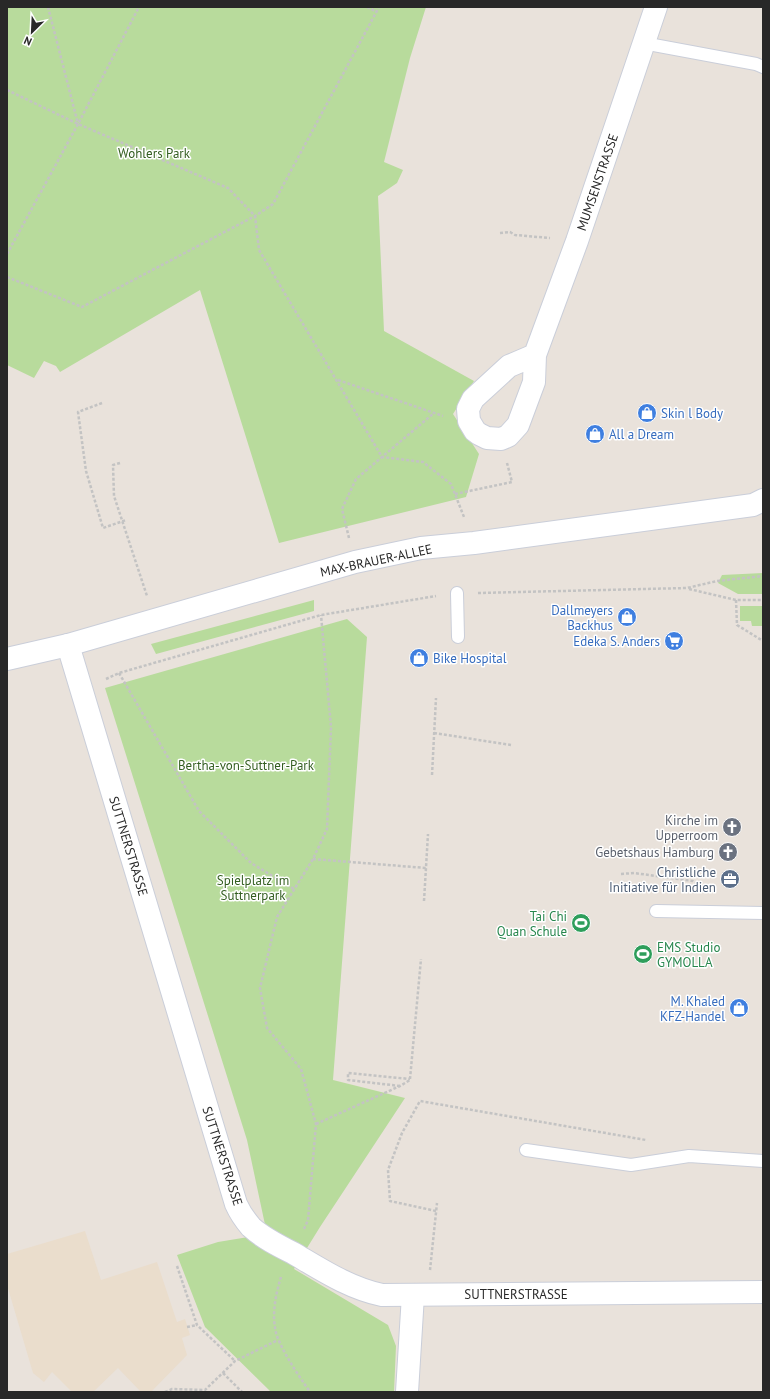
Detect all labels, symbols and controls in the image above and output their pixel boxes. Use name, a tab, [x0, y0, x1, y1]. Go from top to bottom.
north arrow	[12, 12, 52, 52]
text: N	[22, 33, 34, 49]
street label: MUMSENSTRASSE	[573, 131, 622, 233]
park label: Wohlers Park	[118, 145, 191, 162]
shop icon: Skin l Body	[636, 402, 658, 424]
place label: Skin l Body	[661, 405, 723, 422]
shop icon: All a Dream	[584, 423, 606, 445]
place label: All a Dream	[609, 426, 674, 443]
street label: MAX-BRAUER-ALLEE	[319, 540, 434, 581]
place label: Dallmeyers Backhus	[551, 602, 613, 634]
shop icon: Dallmeyers Backhus	[616, 606, 638, 628]
supermarket icon: Edeka S. Anders	[663, 630, 685, 652]
place label: Edeka S. Anders	[573, 633, 660, 650]
shop icon: Bike Hospital	[408, 647, 430, 669]
place label: Bike Hospital	[433, 650, 507, 667]
park label: Bertha-von-Suttner-Park	[178, 757, 315, 774]
street label: SUTTNERSTRASSE	[105, 794, 152, 898]
place label: Kirche im Upperroom	[656, 812, 718, 844]
church icon: Kirche im Upperroom	[721, 816, 743, 838]
church icon: Gebetshaus Hamburg	[717, 841, 739, 863]
place label: Gebetshaus Hamburg	[595, 844, 714, 861]
place label: Christliche Initiative für Indien	[609, 864, 716, 896]
office icon: Christliche Initiative für Indien	[719, 868, 741, 890]
park label: Spielplatz im Suttnerpark	[217, 872, 289, 904]
place label: Tai Chi Quan Schule	[497, 908, 567, 940]
sports icon: Tai Chi Quan Schule	[570, 912, 592, 934]
place label: EMS Studio GYMOLLA	[657, 939, 720, 971]
sports icon: EMS Studio GYMOLLA	[632, 943, 654, 965]
place label: M. Khaled KFZ-Handel	[660, 993, 725, 1025]
shop icon: M. Khaled KFZ-Handel	[728, 997, 750, 1019]
street label: SUTTNERSTRASSE	[198, 1104, 247, 1208]
street label: SUTTNERSTRASSE	[464, 1286, 568, 1303]

